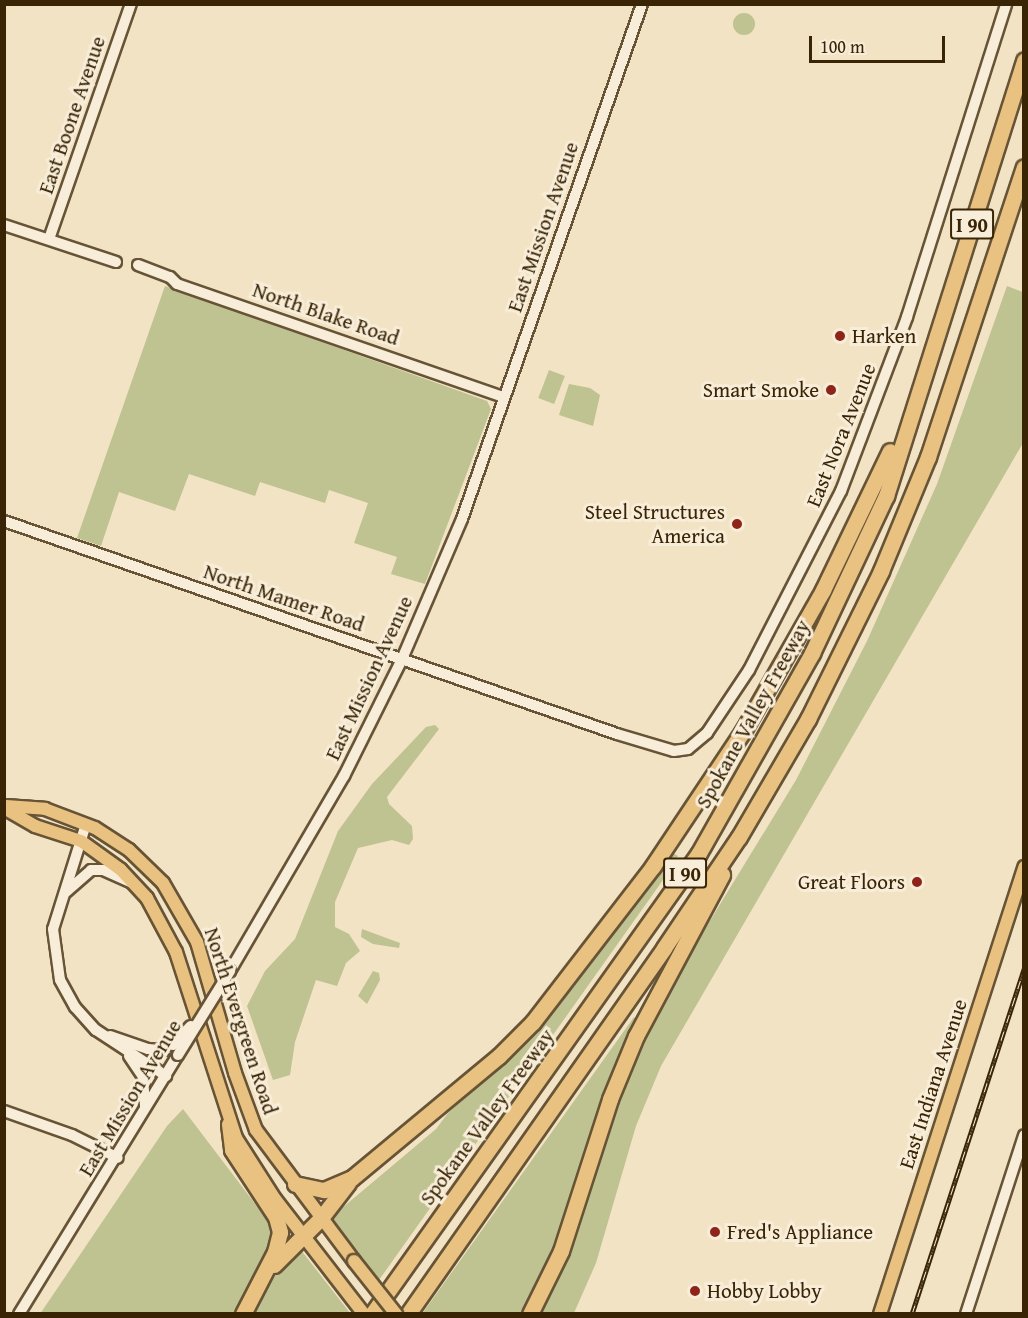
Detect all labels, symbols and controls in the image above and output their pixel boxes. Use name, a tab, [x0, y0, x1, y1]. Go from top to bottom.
scale bar	[812, 24, 948, 62]
street label: East Boone Avenue	[33, 33, 111, 197]
text: 100 m	[820, 33, 865, 60]
street label: East Mission Avenue	[502, 139, 584, 315]
road number: I 90	[950, 207, 994, 241]
street label: North Blake Road	[249, 277, 403, 351]
place label: Harken	[852, 323, 916, 349]
marker: Harken	[833, 329, 847, 343]
street label: East Nora Avenue	[801, 359, 881, 511]
place label: Smart Smoke	[703, 377, 819, 403]
marker: Smart Smoke	[824, 383, 838, 397]
place label: Steel Structures America	[585, 499, 725, 549]
marker: Steel Structures America	[730, 517, 744, 531]
street label: North Mamer Road	[200, 559, 368, 637]
street label: East Mission Avenue	[320, 592, 418, 764]
street label: Spokane Valley Freeway	[691, 615, 815, 813]
road number: I 90	[662, 856, 708, 890]
place label: Great Floors	[798, 869, 905, 895]
marker: Great Floors	[910, 875, 924, 889]
street label: North Evergreen Road	[199, 924, 283, 1118]
street label: East Indiana Avenue	[894, 996, 972, 1172]
street label: East Mission Avenue	[73, 1015, 187, 1181]
street label: Spokane Valley Freeway	[415, 1024, 559, 1210]
place label: Fred's Appliance	[727, 1219, 873, 1245]
marker: Fred's Appliance	[708, 1225, 722, 1239]
place label: Hobby Lobby	[707, 1278, 822, 1304]
marker: Hobby Lobby	[688, 1284, 702, 1298]

